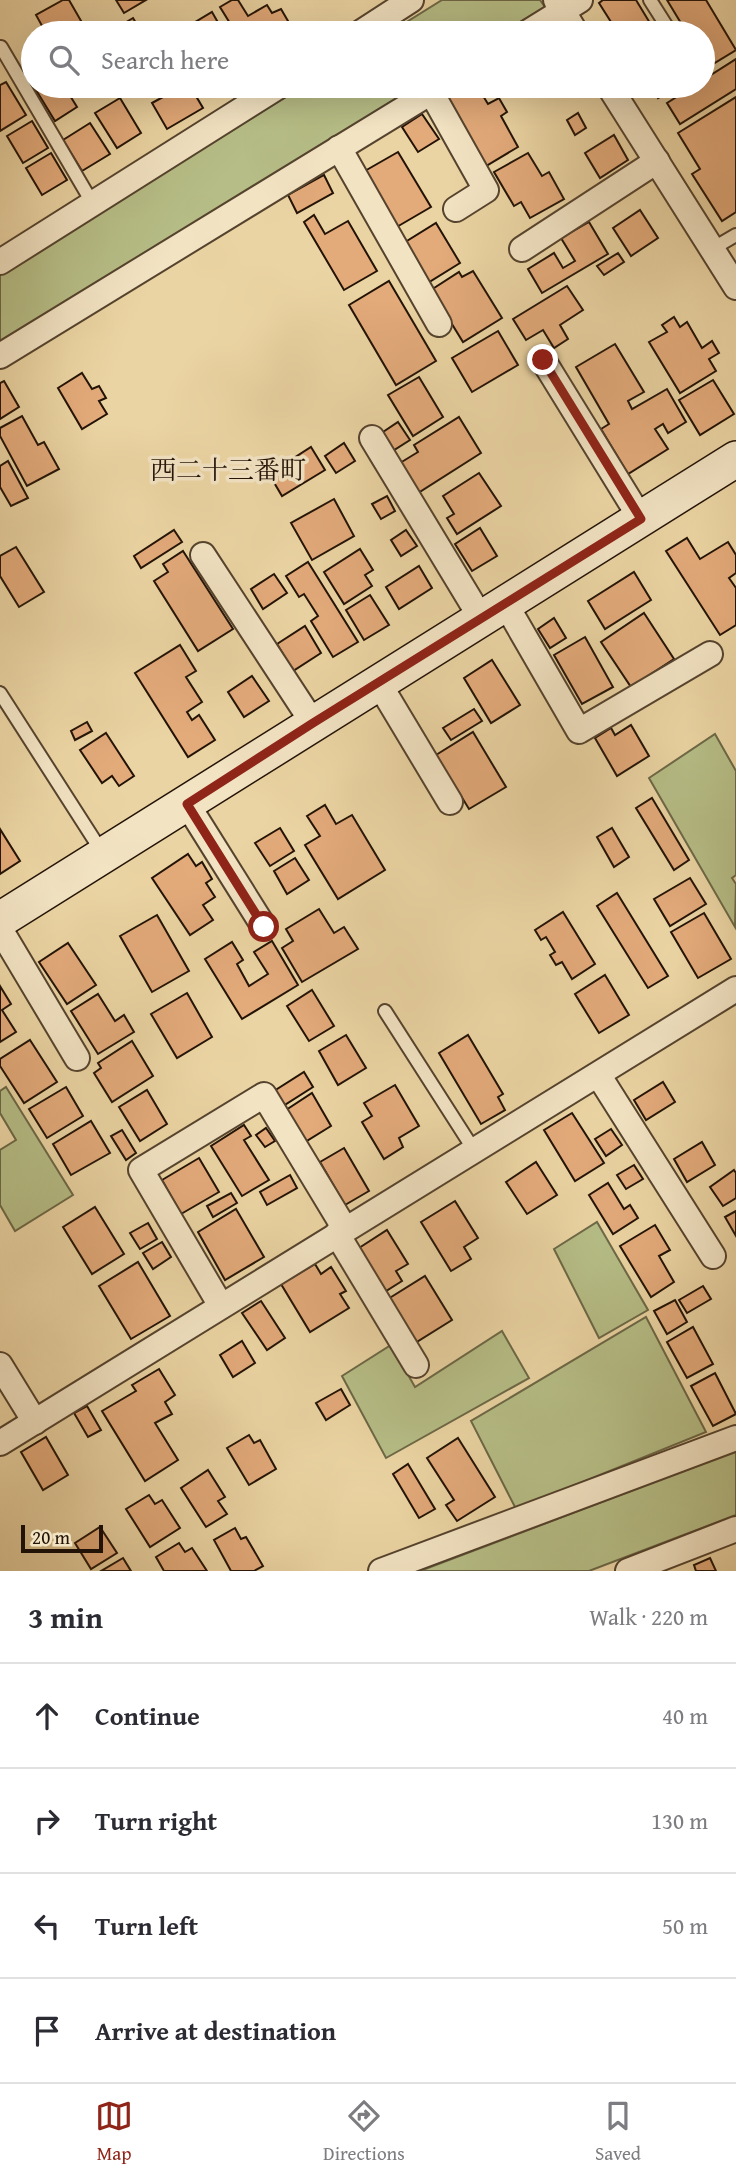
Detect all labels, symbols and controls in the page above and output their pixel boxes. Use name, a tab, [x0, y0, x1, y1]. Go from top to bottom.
search box	[21, 21, 715, 98]
text: Search here	[101, 40, 229, 79]
icon: search	[45, 41, 83, 79]
route end	[527, 344, 558, 375]
district label: 西二十三番町	[150, 450, 306, 489]
route start	[248, 911, 279, 942]
scale bar	[21, 1522, 103, 1554]
text: 20 m	[32, 1523, 70, 1551]
text: 3 min	[28, 1595, 103, 1639]
text: Walk · 220 m	[589, 1600, 708, 1633]
text: Continue	[95, 1696, 200, 1735]
icon: ahead	[28, 1697, 66, 1735]
text: 40 m	[662, 1699, 708, 1732]
text: Turn right	[95, 1801, 217, 1840]
icon: right	[28, 1802, 66, 1840]
text: 130 m	[651, 1804, 708, 1837]
text: Turn left	[95, 1906, 198, 1945]
icon: left	[28, 1907, 66, 1945]
text: 50 m	[662, 1909, 708, 1942]
text: Arrive at destination	[95, 2011, 336, 2050]
icon: arrive	[28, 2012, 66, 2050]
tab: Map	[95, 2097, 133, 2167]
tab: Directions	[323, 2097, 405, 2167]
tab: Saved	[595, 2097, 641, 2167]

